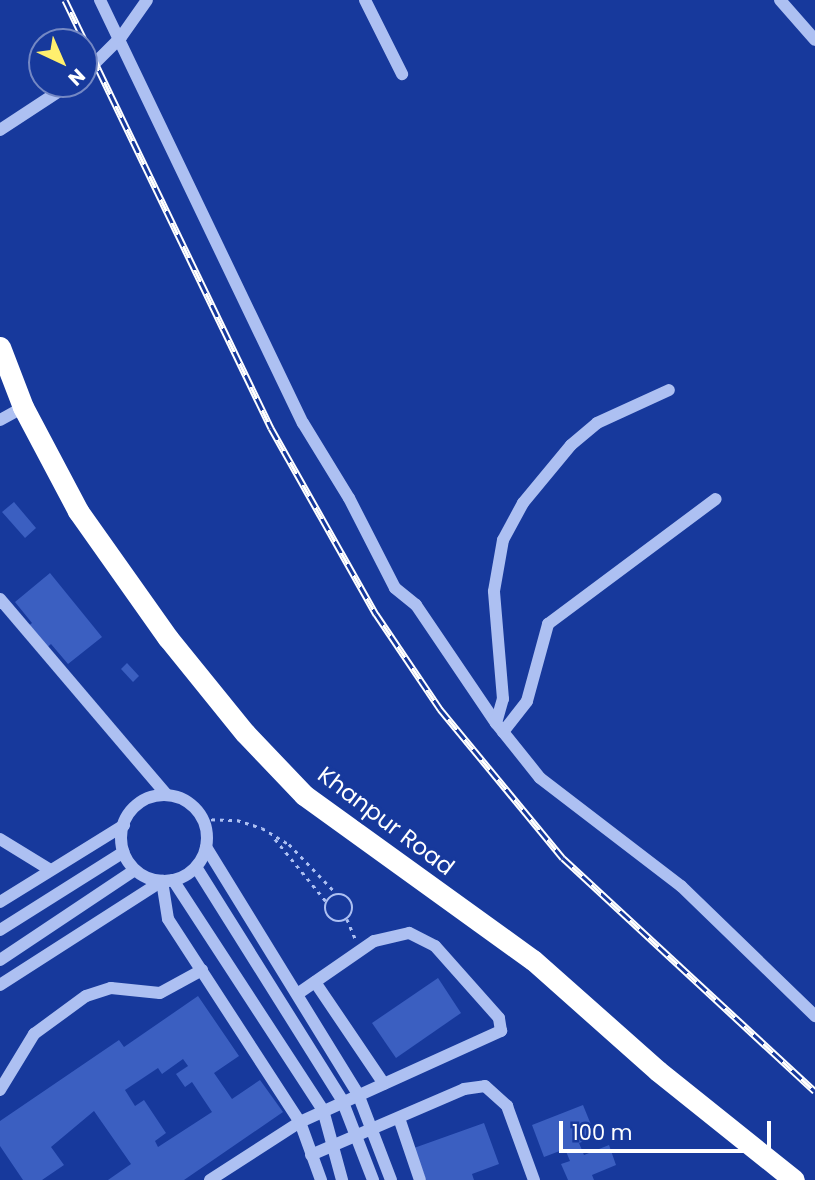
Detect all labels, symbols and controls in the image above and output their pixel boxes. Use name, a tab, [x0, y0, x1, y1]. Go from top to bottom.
north arrow	[28, 28, 98, 98]
text: N	[62, 62, 91, 92]
street label: Khanpur Road	[312, 761, 460, 881]
scale bar	[563, 1106, 775, 1150]
text: 100 m	[572, 1118, 632, 1147]

